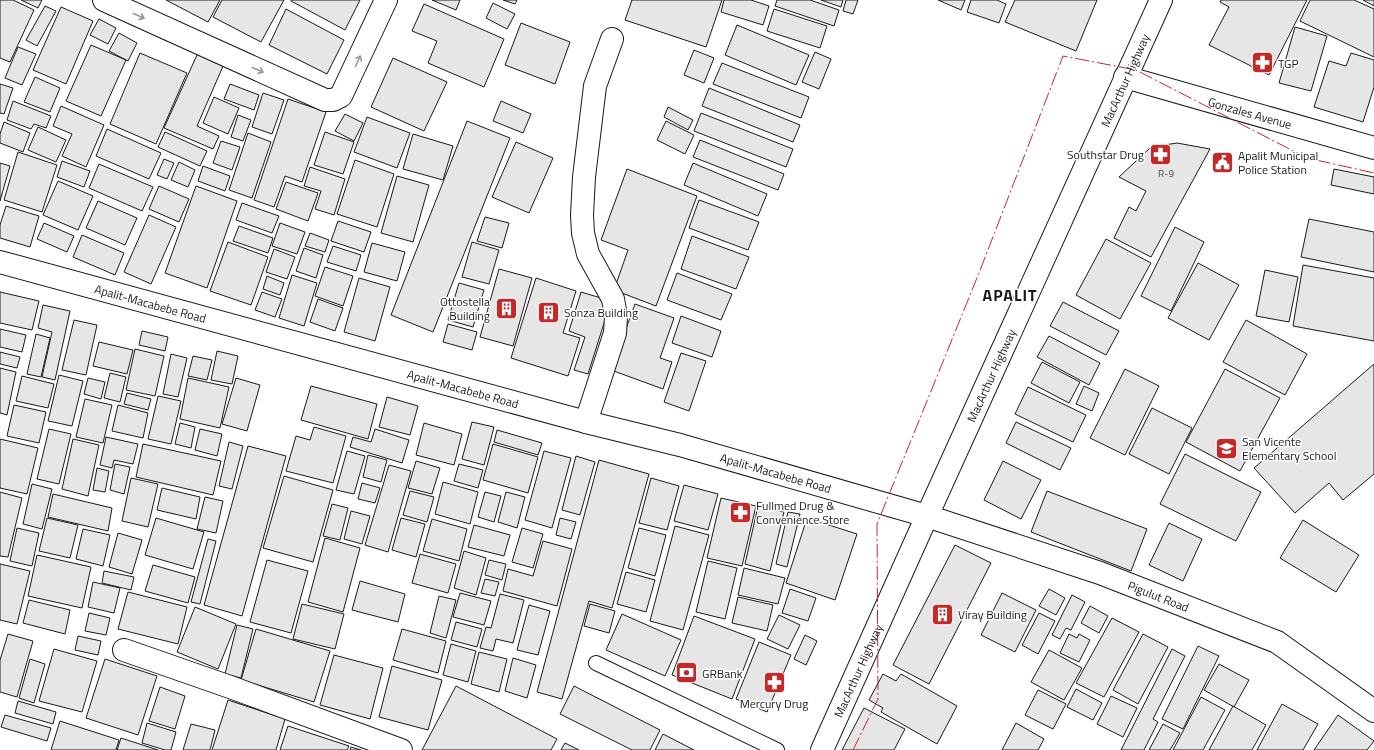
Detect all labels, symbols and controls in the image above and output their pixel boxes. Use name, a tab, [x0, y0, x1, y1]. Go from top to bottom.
one-way arrow	[133, 13, 145, 20]
street label: MacArthur Highway	[1095, 30, 1154, 130]
pharmacy icon: TGP	[1249, 50, 1275, 76]
place label: TGP	[1278, 54, 1299, 73]
one-way arrow	[355, 55, 362, 67]
one-way arrow	[251, 67, 263, 74]
street label: Gonzales Avenue	[1206, 92, 1294, 134]
pharmacy icon: Southstar Drug	[1147, 141, 1173, 167]
place label: Southstar Drug	[1067, 145, 1144, 164]
place label: Apalit Municipal Police Station	[1238, 146, 1318, 179]
public building icon: Apalit Municipal Police Station	[1210, 149, 1236, 175]
house number: R-9	[1158, 166, 1174, 181]
street label: Apalit-Macabebe Road	[93, 279, 208, 327]
district label: APALIT	[983, 283, 1037, 307]
place label: Ottostella Building	[440, 292, 490, 325]
building icon: Ottostella Building	[493, 295, 519, 321]
building icon: Sonza Building	[535, 299, 561, 325]
place label: Sonza Building	[564, 303, 638, 322]
street label: MacArthur Highway	[961, 325, 1020, 425]
street label: Apalit-Macabebe Road	[405, 364, 521, 413]
place label: San Vicente Elementary School	[1242, 432, 1336, 465]
school or university icon: San Vicente Elementary School	[1214, 435, 1240, 461]
street label: Apalit-Macabebe Road	[718, 448, 834, 498]
place label: Fullmed Drug & Convenience Store	[756, 496, 849, 529]
pharmacy icon: Fullmed Drug & Convenience Store	[728, 499, 754, 525]
street label: Pigulut Road	[1125, 575, 1192, 616]
building icon: Viray Building	[929, 601, 955, 627]
place label: Viray Building	[958, 605, 1027, 624]
street label: MacArthur Highway	[828, 621, 887, 720]
bank icon: GRBank	[674, 660, 700, 686]
place label: GRBank	[702, 664, 743, 683]
pharmacy icon: Mercury Drug	[761, 669, 787, 695]
place label: Mercury Drug	[740, 694, 808, 713]

